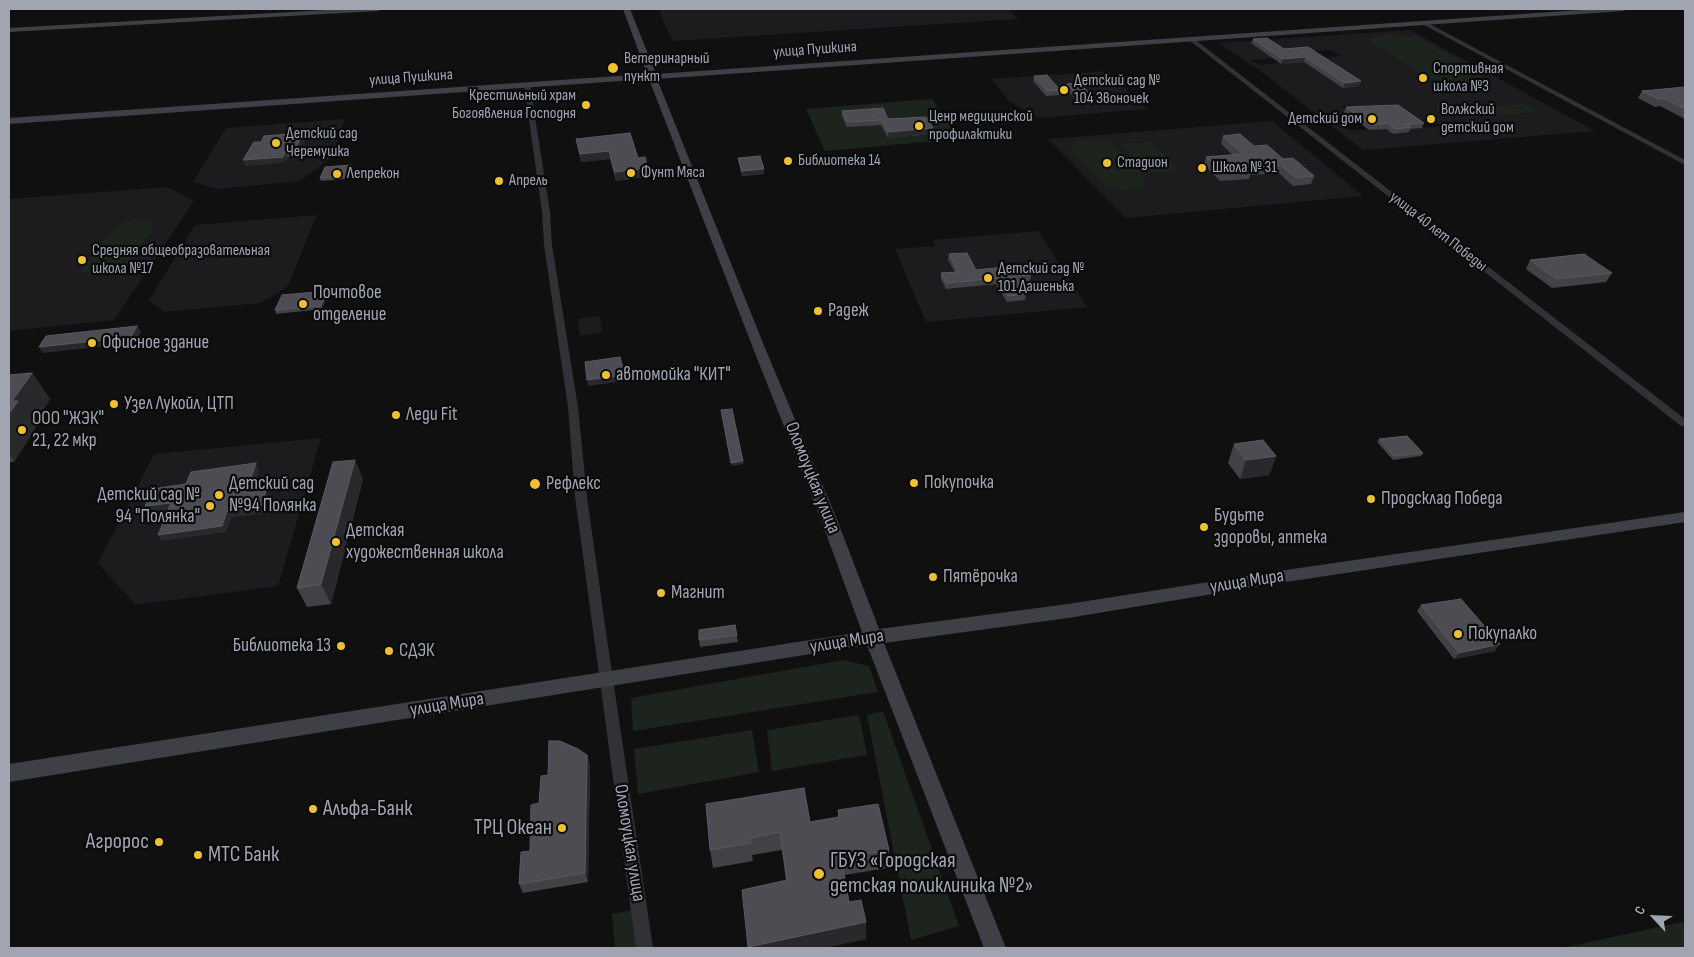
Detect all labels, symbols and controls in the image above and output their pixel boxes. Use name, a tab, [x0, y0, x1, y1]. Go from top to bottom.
street label: улица Пушкина	[773, 38, 857, 62]
place label: Ветеринарный пункт	[624, 49, 710, 87]
place label: Спортивная школа №3	[1433, 59, 1504, 97]
marker: Ветеринарный пункт	[606, 61, 620, 75]
street label: улица Пушкина	[369, 66, 453, 90]
place label: Детский сад № 104 Звоночек	[1074, 71, 1160, 109]
marker: Спортивная школа №3	[1417, 72, 1429, 84]
marker: Детский сад № 104 Звоночек	[1058, 84, 1070, 96]
place label: Крестильный храм Богоявления Господня	[452, 86, 576, 124]
marker: Крестильный храм Богоявления Господня	[580, 99, 592, 111]
place label: Волжский детский дом	[1441, 100, 1514, 138]
place label: Ценр медицинской профилактики	[929, 107, 1033, 145]
place label: Детский дом	[1288, 109, 1362, 129]
marker: Детский дом	[1366, 113, 1378, 125]
marker: Волжский детский дом	[1425, 113, 1437, 125]
marker: Ценр медицинской профилактики	[913, 120, 925, 132]
place label: Детский сад Черемушка	[286, 124, 358, 162]
marker: Детский сад Черемушка	[270, 137, 282, 149]
place label: Библиотека 14	[798, 151, 881, 171]
place label: Стадион	[1117, 153, 1168, 173]
marker: Библиотека 14	[782, 155, 794, 167]
marker: Стадион	[1101, 157, 1113, 169]
place label: Школа № 31	[1212, 158, 1277, 178]
marker: Школа № 31	[1196, 162, 1208, 174]
place label: Фунт Мяса	[641, 163, 705, 183]
place label: Лепрекон	[347, 164, 400, 184]
marker: Фунт Мяса	[625, 167, 637, 179]
marker: Лепрекон	[331, 168, 343, 180]
place label: Апрель	[509, 171, 548, 191]
marker: Апрель	[493, 175, 505, 187]
street label: улица 40 лет Победы	[1385, 188, 1491, 276]
place label: Средняя общеобразовательная школа №17	[92, 241, 270, 279]
marker: Средняя общеобразовательная школа №17	[76, 254, 88, 266]
place label: Детский сад № 101 Дашенька	[998, 259, 1084, 297]
marker: Детский сад № 101 Дашенька	[982, 272, 994, 284]
place label: Почтовое отделение	[313, 282, 386, 326]
marker: Почтовое отделение	[297, 298, 309, 310]
place label: Радеж	[828, 300, 869, 322]
marker: Радеж	[812, 305, 824, 317]
place label: Офисное здание	[102, 332, 209, 354]
marker: Офисное здание	[86, 337, 98, 349]
place label: автомойка "КИТ"	[616, 364, 731, 386]
marker: автомойка "КИТ"	[600, 369, 612, 381]
place label: Узел Лукойл, ЦТП	[124, 393, 234, 415]
marker: Узел Лукойл, ЦТП	[108, 398, 120, 410]
place label: Леди Fit	[406, 404, 458, 426]
place label: ООО "ЖЭК" 21, 22 мкр	[32, 408, 104, 452]
marker: Леди Fit	[390, 409, 402, 421]
street label: Оломоуцкая улица	[779, 419, 845, 537]
marker: ООО "ЖЭК" 21, 22 мкр	[16, 424, 28, 436]
place label: Покупочка	[924, 472, 994, 494]
place label: Детский сад №94 Полянка	[229, 473, 317, 517]
place label: Рефлекс	[546, 473, 601, 495]
marker: Рефлекс	[528, 477, 542, 491]
marker: Покупочка	[908, 477, 920, 489]
place label: Детский сад № 94 "Полянка"	[98, 484, 200, 528]
place label: Продсклад Победа	[1381, 488, 1503, 510]
marker: Детский сад №94 Полянка	[213, 489, 225, 501]
marker: Продсклад Победа	[1365, 493, 1377, 505]
marker: Детский сад № 94 "Полянка"	[204, 500, 216, 512]
place label: Будьте здоровы, аптека	[1214, 505, 1327, 549]
place label: Детская художественная школа	[346, 520, 504, 564]
marker: Будьте здоровы, аптека	[1198, 521, 1210, 533]
marker: Детская художественная школа	[330, 536, 342, 548]
street label: улица Мира	[1208, 565, 1286, 599]
place label: Пятёрочка	[943, 566, 1018, 588]
marker: Пятёрочка	[927, 571, 939, 583]
place label: Магнит	[671, 582, 725, 604]
marker: Магнит	[655, 587, 667, 599]
place label: Покупалко	[1468, 623, 1537, 645]
street label: улица Мира	[808, 625, 886, 659]
marker: Покупалко	[1452, 628, 1464, 640]
place label: Библиотека 13	[233, 635, 331, 657]
marker: Библиотека 13	[335, 640, 347, 652]
place label: СДЭК	[399, 640, 435, 662]
marker: СДЭК	[383, 645, 395, 657]
street label: улица Мира	[408, 688, 486, 722]
street label: Оломоуцкая улица	[608, 783, 650, 903]
place label: Альфа-Банк	[323, 796, 412, 822]
marker: Альфа-Банк	[307, 803, 319, 815]
place label: ТРЦ Океан	[474, 815, 552, 841]
marker: ТРЦ Океан	[556, 822, 568, 834]
place label: Агророс	[86, 829, 149, 855]
marker: Агророс	[153, 836, 165, 848]
place label: МТС Банк	[208, 842, 279, 868]
place label: ГБУЗ «Городская детская поликлиника №2»	[830, 848, 1033, 899]
marker: МТС Банк	[192, 849, 204, 861]
marker: ГБУЗ «Городская детская поликлиника №2»	[812, 867, 826, 881]
north arrow	[1629, 892, 1679, 942]
text: С	[1631, 904, 1649, 917]

